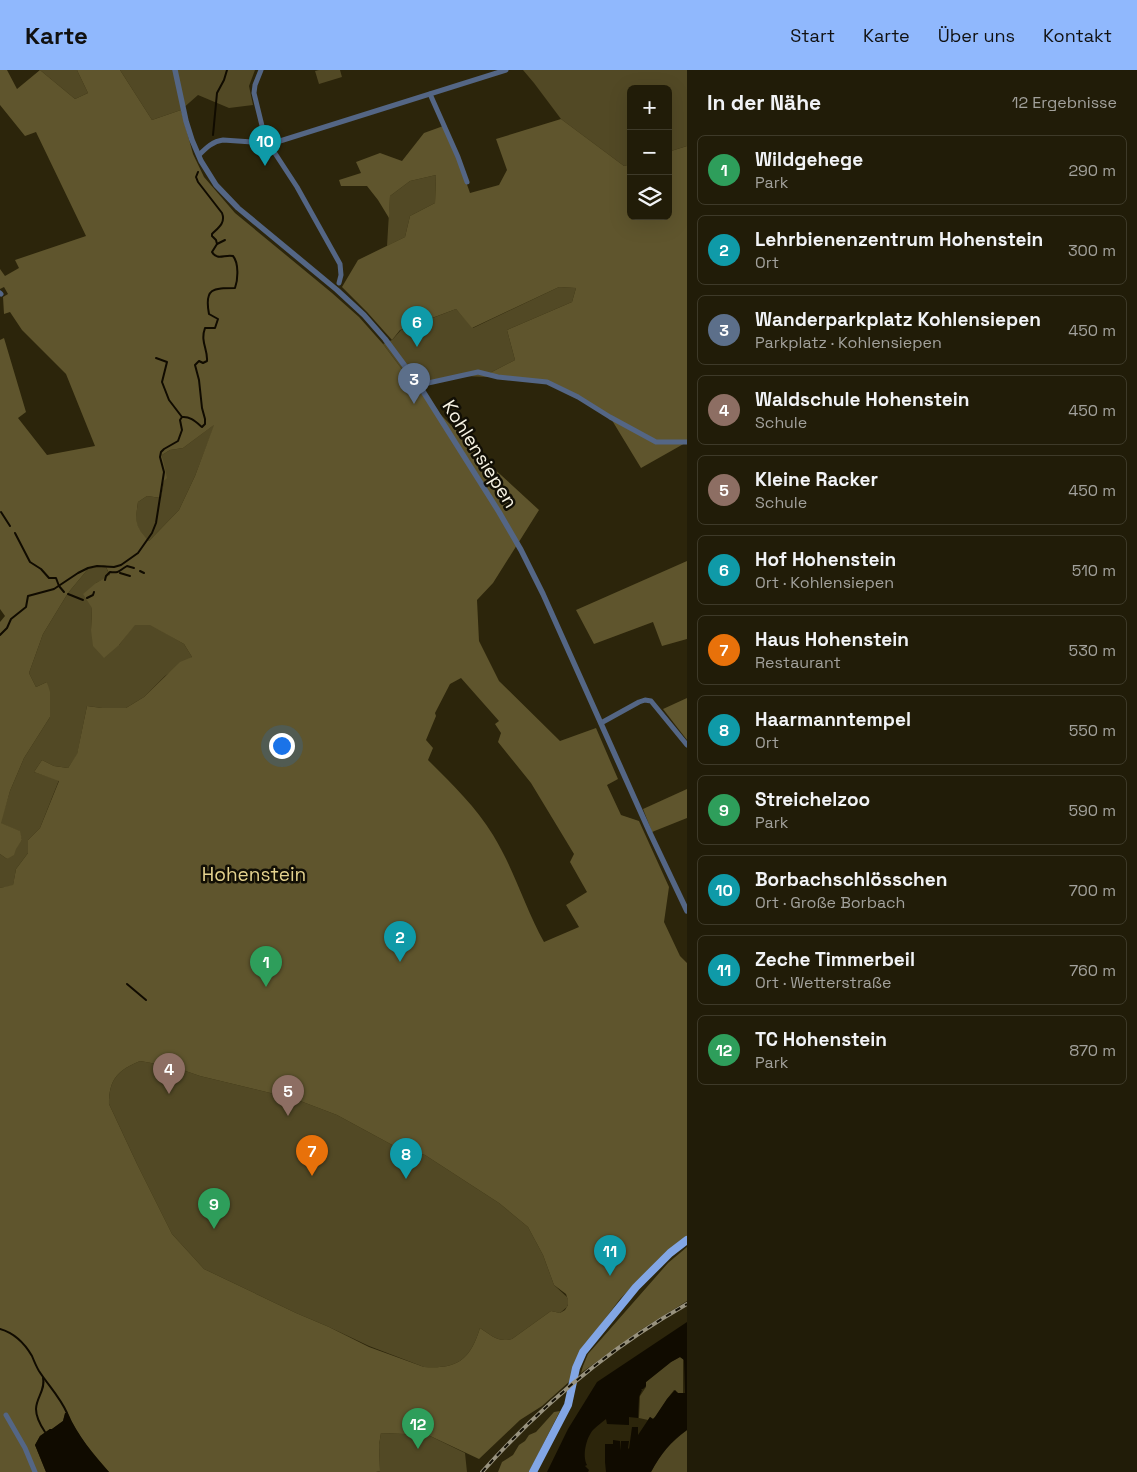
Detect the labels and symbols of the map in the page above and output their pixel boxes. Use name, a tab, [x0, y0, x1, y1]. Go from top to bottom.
pin: 10	[249, 125, 281, 166]
pin: 6	[401, 306, 433, 347]
pin: 3	[398, 363, 430, 404]
street label: Kohlensiepen	[437, 395, 523, 513]
your location	[269, 733, 295, 759]
park label: Hohenstein	[202, 862, 306, 887]
pin: 2	[384, 921, 416, 962]
pin: 1	[250, 946, 282, 987]
pin: 4	[153, 1053, 185, 1094]
pin: 5	[272, 1075, 304, 1116]
pin: 7	[296, 1135, 328, 1176]
pin: 8	[390, 1138, 422, 1179]
pin: 9	[198, 1188, 230, 1229]
pin: 11	[594, 1235, 626, 1276]
pin: 12	[402, 1408, 434, 1449]

